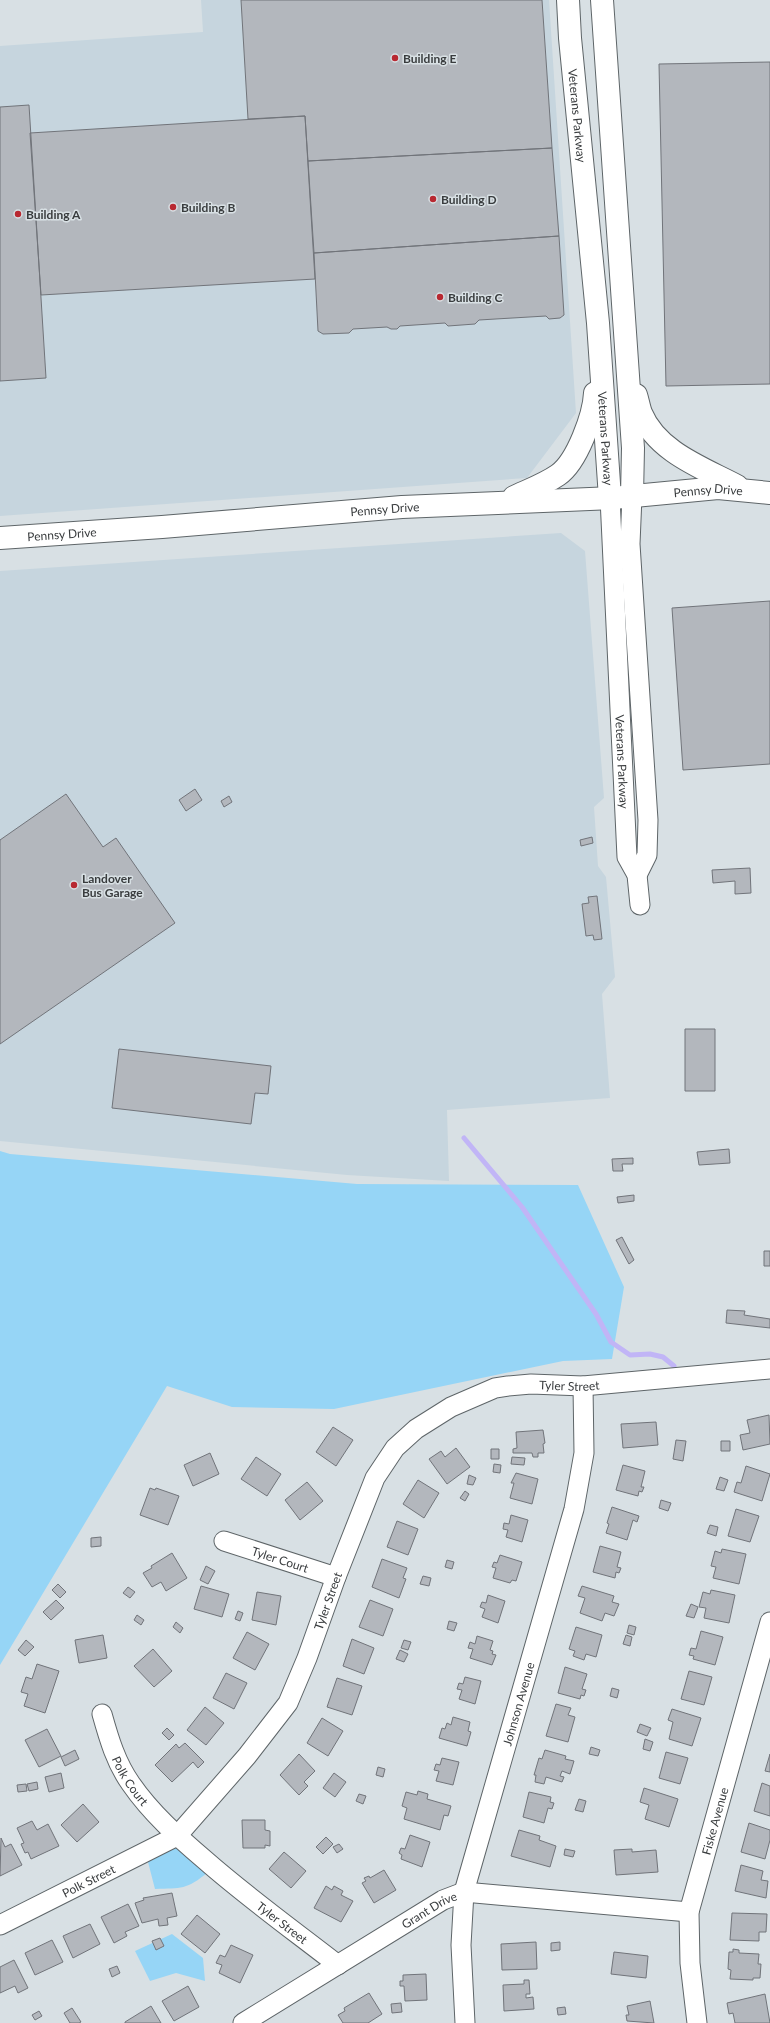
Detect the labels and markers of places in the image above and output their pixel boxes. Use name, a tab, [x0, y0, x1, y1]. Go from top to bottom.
place label: Building E	[403, 51, 456, 66]
marker: Building E	[390, 53, 400, 63]
place label: Building D	[441, 192, 497, 207]
marker: Building D	[428, 194, 438, 204]
place label: Building B	[181, 200, 235, 215]
marker: Building B	[168, 202, 178, 212]
place label: Building A	[26, 207, 81, 222]
marker: Building A	[13, 209, 23, 219]
place label: Building C	[448, 290, 502, 305]
marker: Building C	[435, 292, 445, 302]
place label: Landover Bus Garage	[82, 871, 143, 900]
marker: Landover Bus Garage	[69, 880, 79, 890]

